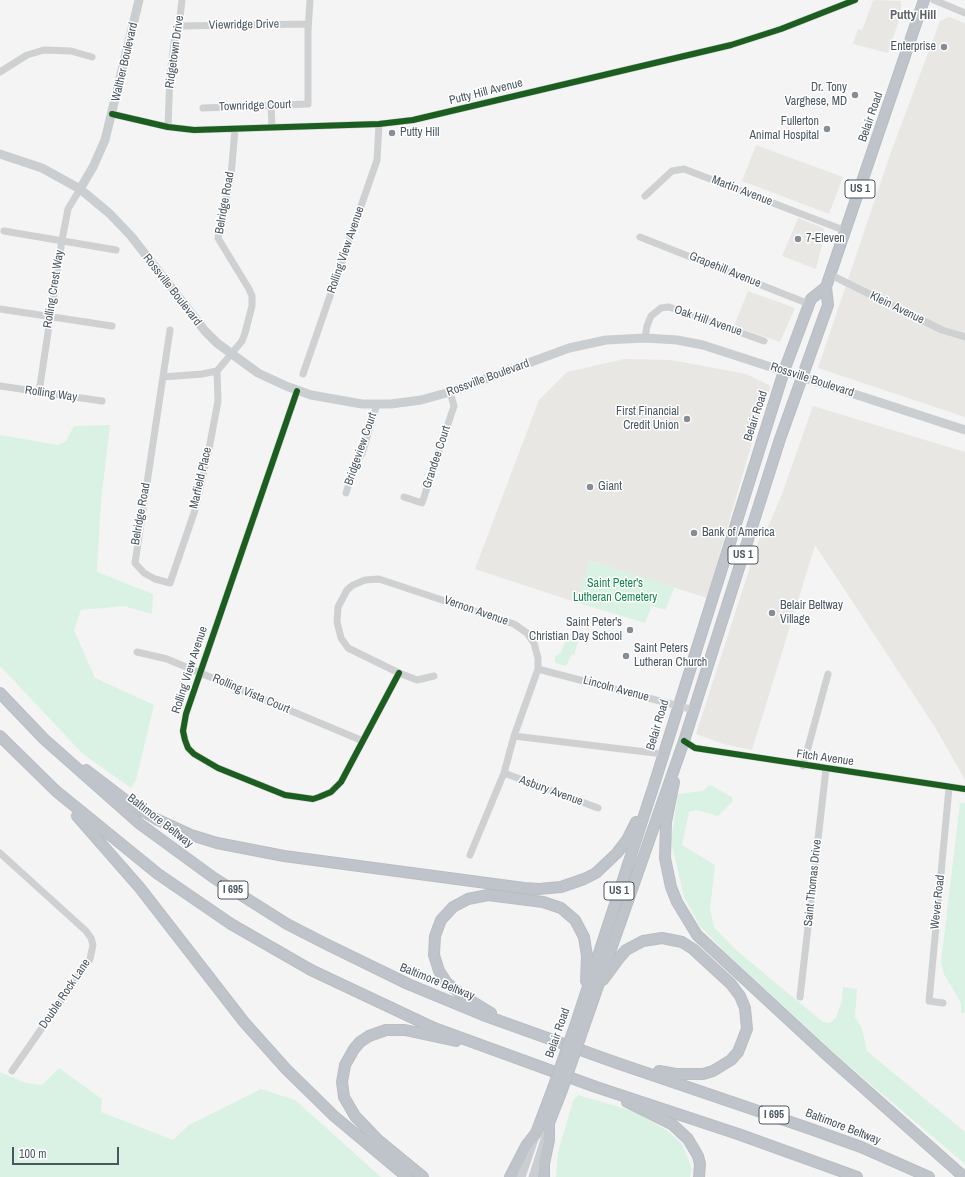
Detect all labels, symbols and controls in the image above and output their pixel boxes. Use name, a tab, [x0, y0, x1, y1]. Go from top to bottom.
district label: Putty Hill	[890, 8, 936, 24]
street label: Ridgetown Drive	[163, 15, 187, 89]
street label: Viewridge Drive	[209, 17, 279, 33]
street label: Walther Boulevard	[109, 21, 141, 103]
place label: Enterprise	[891, 40, 936, 54]
marker: Enterprise	[939, 42, 949, 52]
street label: Putty Hill Avenue	[448, 76, 524, 108]
place label: Dr. Tony Varghese, MD	[785, 81, 847, 109]
marker: Dr. Tony Varghese, MD	[850, 90, 860, 100]
street label: Belair Road	[856, 90, 886, 144]
street label: Townridge Court	[219, 98, 291, 114]
place label: Fullerton Animal Hospital	[750, 115, 819, 143]
marker: Fullerton Animal Hospital	[822, 124, 832, 134]
place label: Putty Hill	[400, 126, 439, 140]
marker: Putty Hill	[387, 128, 397, 138]
street label: Belridge Road	[212, 171, 238, 235]
street label: Martin Avenue	[710, 173, 774, 209]
road number: US 1	[845, 180, 875, 198]
street label: Rolling View Avenue	[324, 205, 368, 295]
place label: 7-Eleven	[806, 232, 845, 246]
marker: 7-Eleven	[793, 234, 803, 244]
street label: Rolling Crest Way	[41, 249, 67, 329]
street label: Grapehill Avenue	[687, 249, 763, 291]
street label: Rossville Boulevard	[140, 251, 204, 329]
street label: Klein Avenue	[868, 289, 926, 327]
street label: Oak Hill Avenue	[672, 303, 744, 339]
street label: Rossville Boulevard	[445, 356, 531, 400]
street label: Rossville Boulevard	[768, 360, 856, 400]
street label: Rolling Way	[24, 383, 78, 405]
street label: Belair Road	[741, 389, 771, 443]
place label: First Financial Credit Union	[616, 405, 679, 433]
street label: Bridgeview Court	[342, 411, 380, 487]
marker: First Financial Credit Union	[682, 414, 692, 424]
street label: Grandee Court	[420, 424, 454, 490]
street label: Marfield Place	[187, 446, 215, 510]
place label: Giant	[598, 480, 622, 494]
street label: Belridge Road	[128, 482, 154, 546]
marker: Giant	[585, 482, 595, 492]
place label: Bank of America	[702, 526, 775, 540]
marker: Bank of America	[689, 528, 699, 538]
road number: US 1	[728, 546, 758, 564]
park label: Saint Peter's Lutheran Cemetery	[573, 577, 657, 605]
street label: Vernon Avenue	[442, 593, 510, 629]
place label: Belair Beltway Village	[780, 599, 843, 627]
marker: Belair Beltway Village	[767, 608, 777, 618]
place label: Saint Peter's Christian Day School	[529, 616, 622, 644]
street label: Rolling View Avenue	[169, 624, 211, 716]
marker: Saint Peter's Christian Day School	[625, 625, 635, 635]
place label: Saint Peters Lutheran Church	[634, 642, 707, 670]
marker: Saint Peters Lutheran Church	[621, 651, 631, 661]
street label: Rolling Vista Court	[210, 671, 292, 717]
street label: Lincoln Avenue	[581, 673, 651, 705]
street label: Belair Road	[644, 698, 672, 752]
street label: Fitch Avenue	[795, 747, 855, 769]
street label: Asbury Avenue	[517, 773, 585, 809]
street label: Baltimore Beltway	[124, 791, 196, 851]
street label: Saint Thomas Drive	[801, 839, 825, 927]
street label: Wever Road	[928, 874, 948, 930]
road number: I 695	[218, 881, 248, 899]
road number: US 1	[604, 882, 634, 900]
street label: Double Rock Lane	[36, 956, 94, 1032]
street label: Baltimore Beltway	[398, 960, 476, 1004]
street label: Belair Road	[543, 1006, 573, 1060]
road number: I 695	[759, 1106, 789, 1124]
street label: Baltimore Beltway	[803, 1106, 883, 1148]
scale bar	[14, 1139, 121, 1165]
text: 100 m	[19, 1146, 46, 1162]

